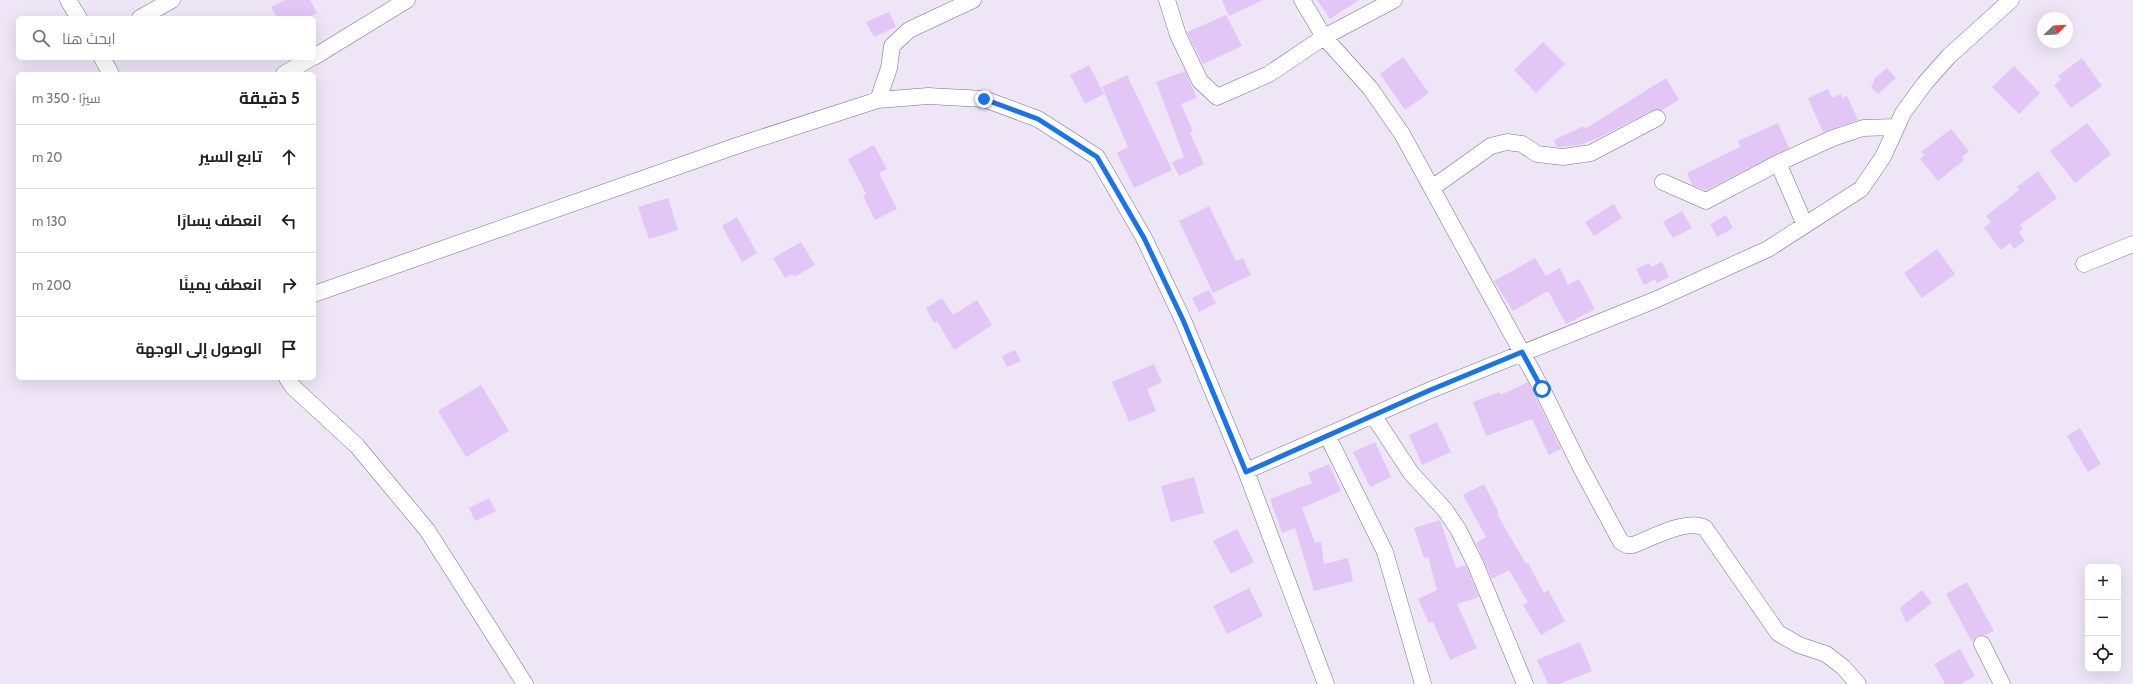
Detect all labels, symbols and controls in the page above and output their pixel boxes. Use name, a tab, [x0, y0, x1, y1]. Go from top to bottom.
north arrow	[2037, 12, 2073, 48]
search box	[16, 16, 316, 60]
icon: search	[30, 27, 52, 49]
text: ابحث هنا	[62, 30, 116, 48]
text: 5 دقيقة	[239, 88, 300, 108]
text: سيرًا · 350 m	[32, 90, 100, 106]
route end	[975, 90, 993, 108]
icon: ahead	[278, 146, 300, 168]
text: تابع السير	[199, 148, 262, 166]
text: 20 m	[32, 149, 62, 165]
icon: left	[278, 210, 300, 232]
text: انعطف يسارًا	[177, 212, 262, 230]
text: 130 m	[32, 213, 67, 229]
icon: right	[278, 274, 300, 296]
text: انعطف يمينًا	[179, 276, 262, 294]
text: 200 m	[32, 277, 71, 293]
icon: arrive	[278, 338, 300, 360]
text: الوصول إلى الوجهة	[136, 340, 262, 358]
route start	[1533, 380, 1551, 398]
map controls	[2085, 564, 2121, 672]
button: +	[2085, 564, 2121, 600]
button: −	[2085, 600, 2121, 636]
button: locate	[2085, 636, 2121, 672]

